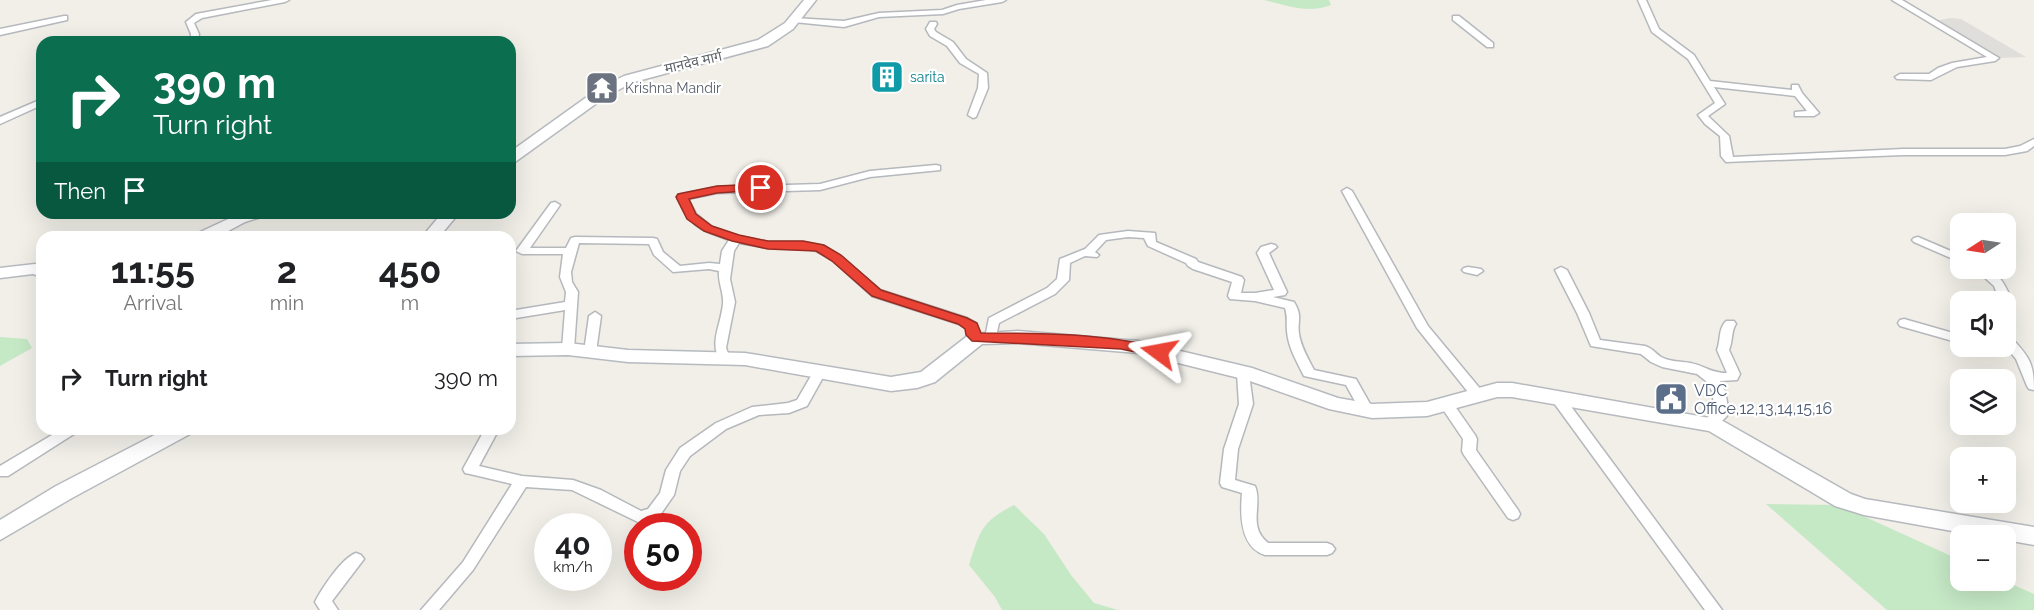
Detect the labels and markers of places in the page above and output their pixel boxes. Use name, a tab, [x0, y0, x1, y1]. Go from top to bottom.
building icon: sarita	[869, 59, 905, 95]
place label: sarita	[910, 69, 945, 85]
temple icon: Krishna Mandir	[584, 70, 620, 106]
place label: Krishna Mandir	[625, 80, 721, 96]
pin	[735, 162, 786, 213]
public building icon: VDC Office,12,13,14,15,16	[1653, 381, 1689, 417]
place label: VDC Office,12,13,14,15,16	[1694, 381, 1832, 418]

